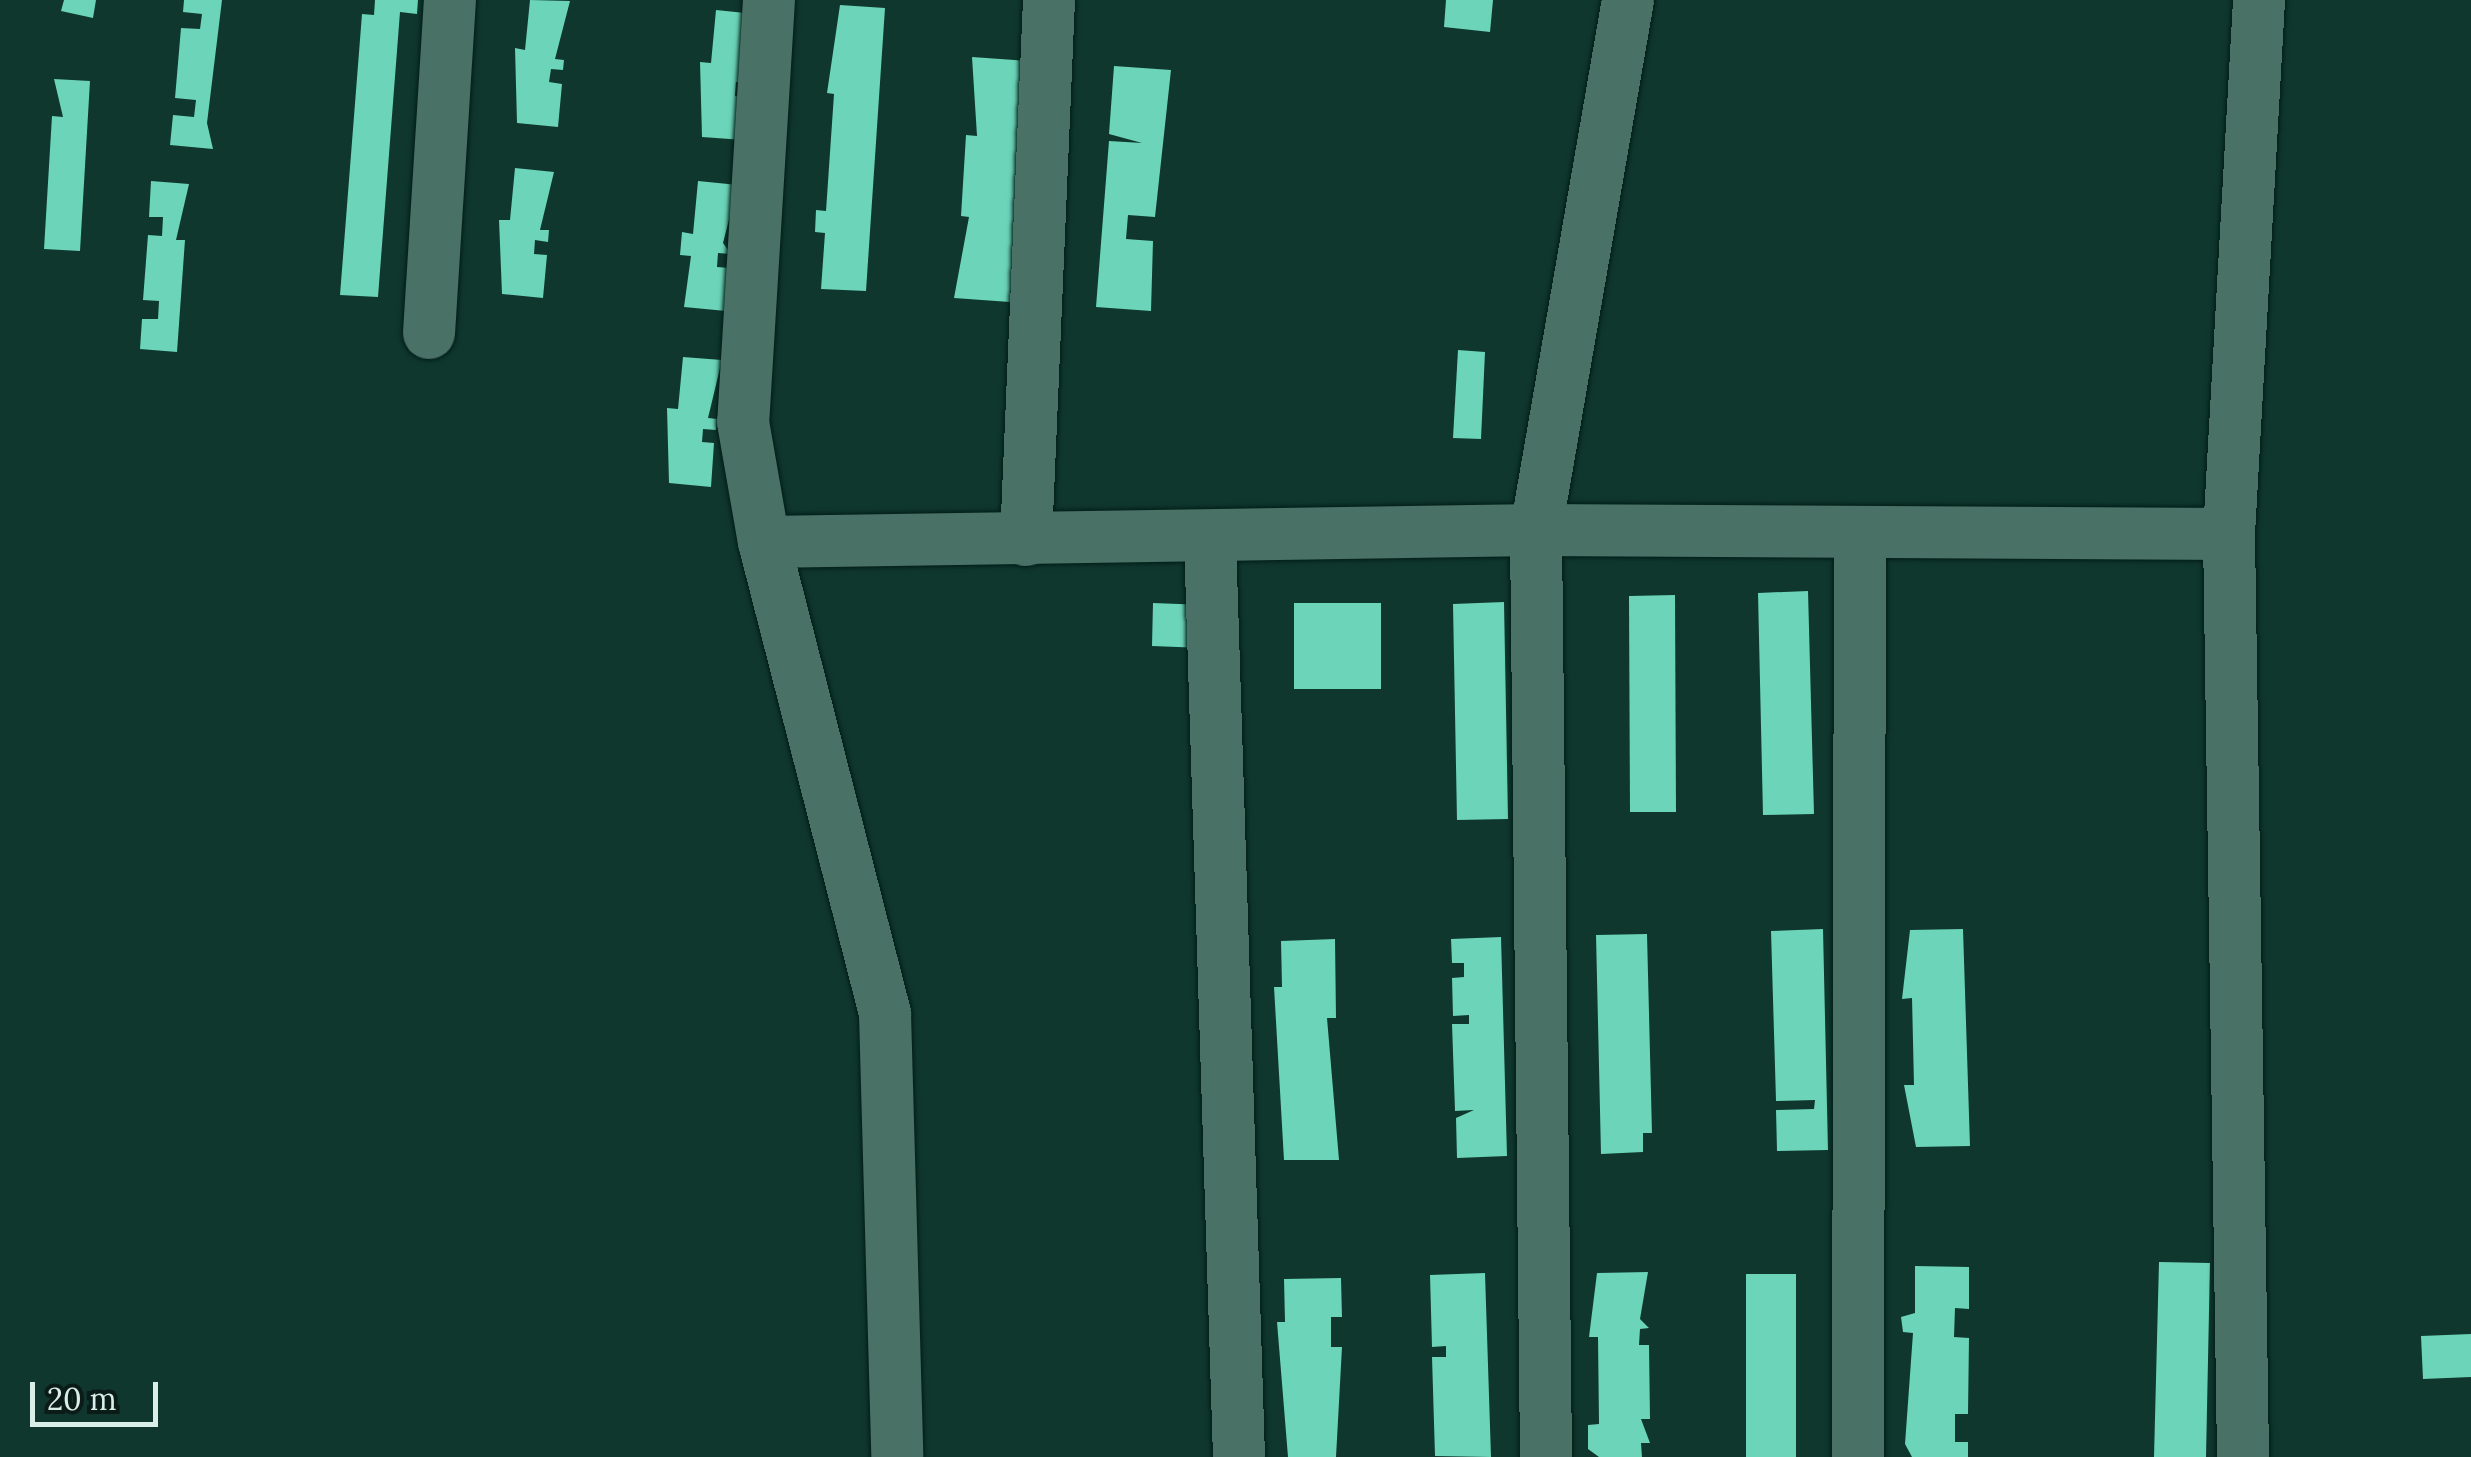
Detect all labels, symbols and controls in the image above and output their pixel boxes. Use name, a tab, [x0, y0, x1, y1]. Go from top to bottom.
scale bar	[35, 1362, 162, 1424]
text: 20 m	[47, 1380, 116, 1418]

